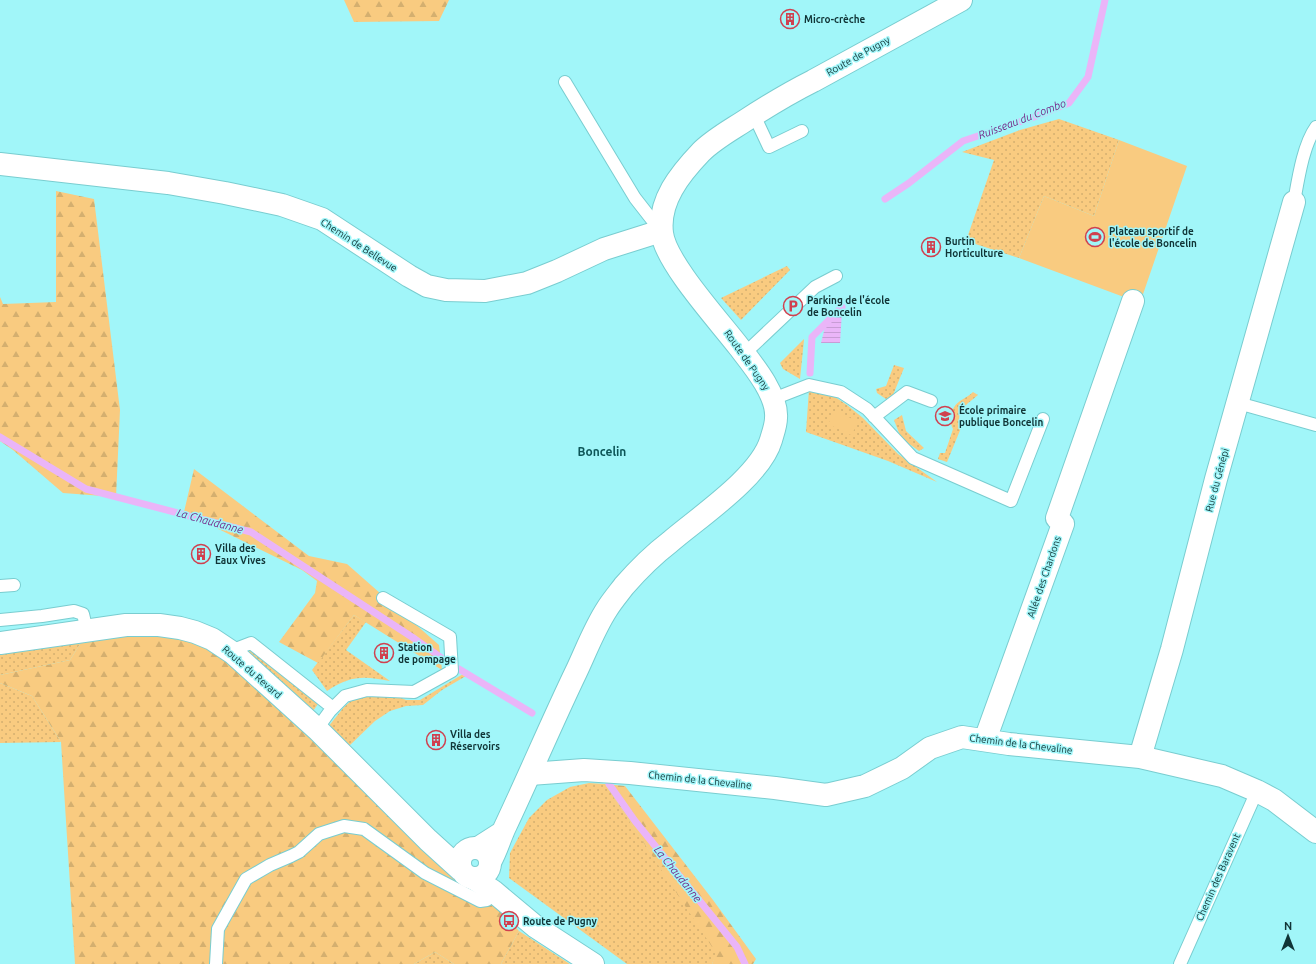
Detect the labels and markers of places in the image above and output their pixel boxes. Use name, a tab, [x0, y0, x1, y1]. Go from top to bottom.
building icon: Micro-crèche	[779, 8, 801, 30]
place label: Micro-crèche	[804, 14, 866, 25]
sports icon: Plateau sportif de l'école de Boncelin	[1084, 226, 1106, 248]
place label: Plateau sportif de l'école de Boncelin	[1109, 226, 1197, 249]
building icon: Burtin Horticulture	[920, 236, 942, 258]
place label: Burtin Horticulture	[945, 236, 1003, 259]
parking icon: Parking de l'école de Boncelin	[782, 295, 804, 317]
place label: Parking de l'école de Boncelin	[807, 295, 890, 318]
place label: École primaire publique Boncelin	[959, 403, 1043, 428]
school or university icon: École primaire publique Boncelin	[934, 405, 956, 427]
building icon: Villa des Eaux Vives	[190, 543, 212, 565]
place label: Villa des Eaux Vives	[215, 543, 266, 566]
building icon: Station de pompage	[373, 642, 395, 664]
place label: Station de pompage	[398, 642, 456, 665]
building icon: Villa des Réservoirs	[425, 729, 447, 751]
place label: Villa des Réservoirs	[450, 729, 500, 752]
bus stop icon: Route de Pugny	[498, 910, 520, 932]
place label: Route de Pugny	[523, 916, 597, 927]

